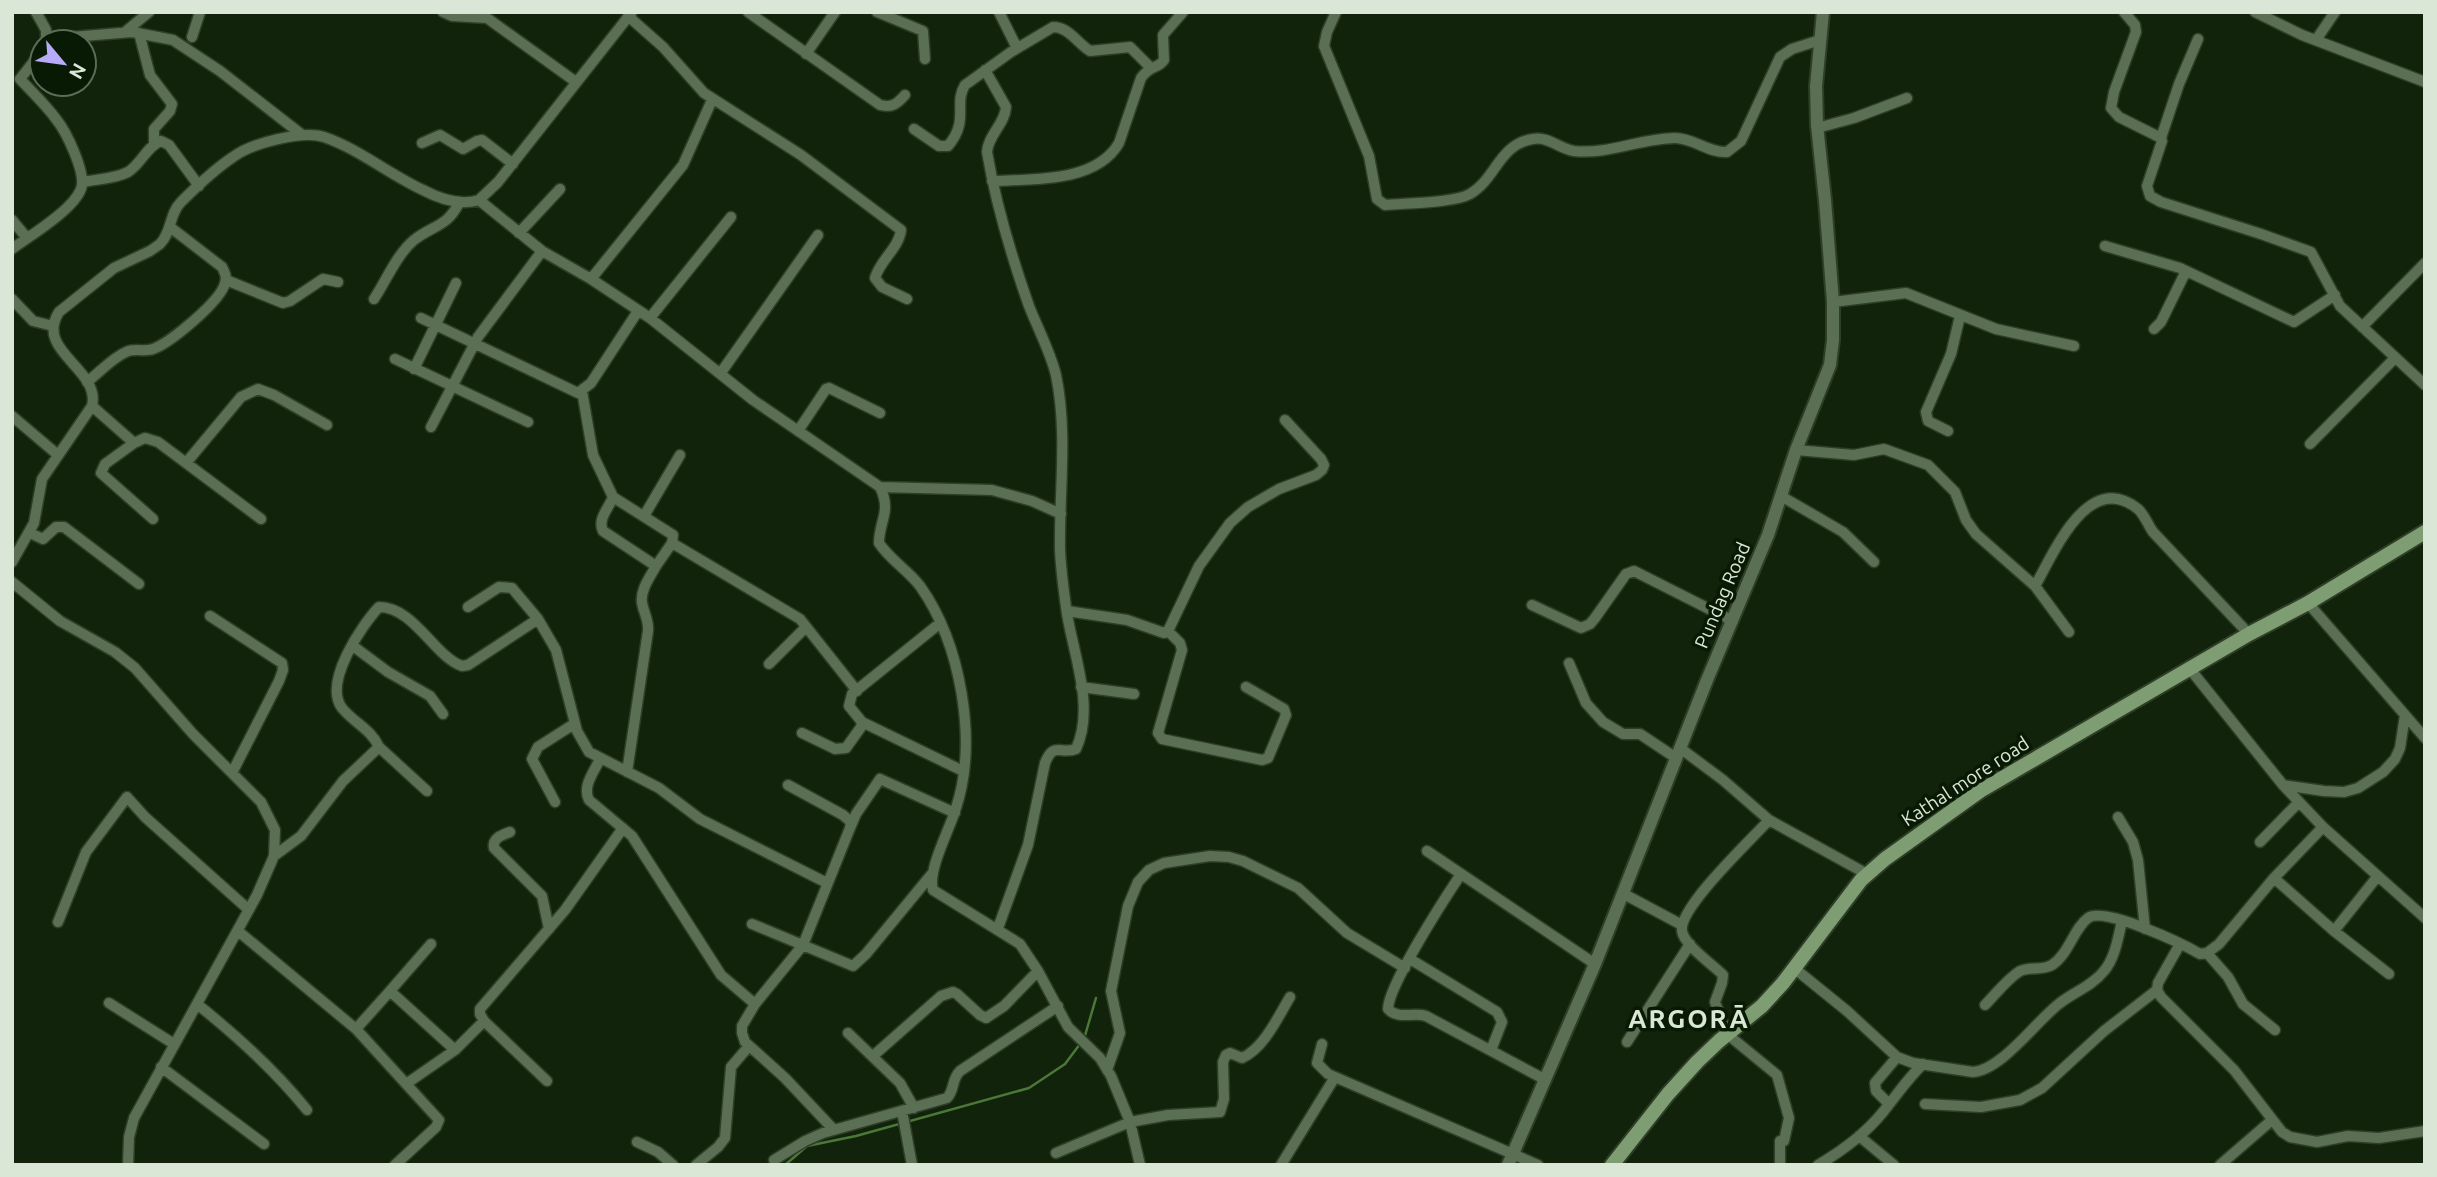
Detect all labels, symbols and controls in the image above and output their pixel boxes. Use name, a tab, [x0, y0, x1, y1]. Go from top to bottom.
north arrow	[28, 28, 98, 98]
text: N	[65, 60, 91, 83]
street label: Pundag Road	[1690, 539, 1754, 651]
street label: Kathal more road	[1897, 732, 2033, 830]
district label: ARGORĀ	[1628, 1004, 1750, 1033]

